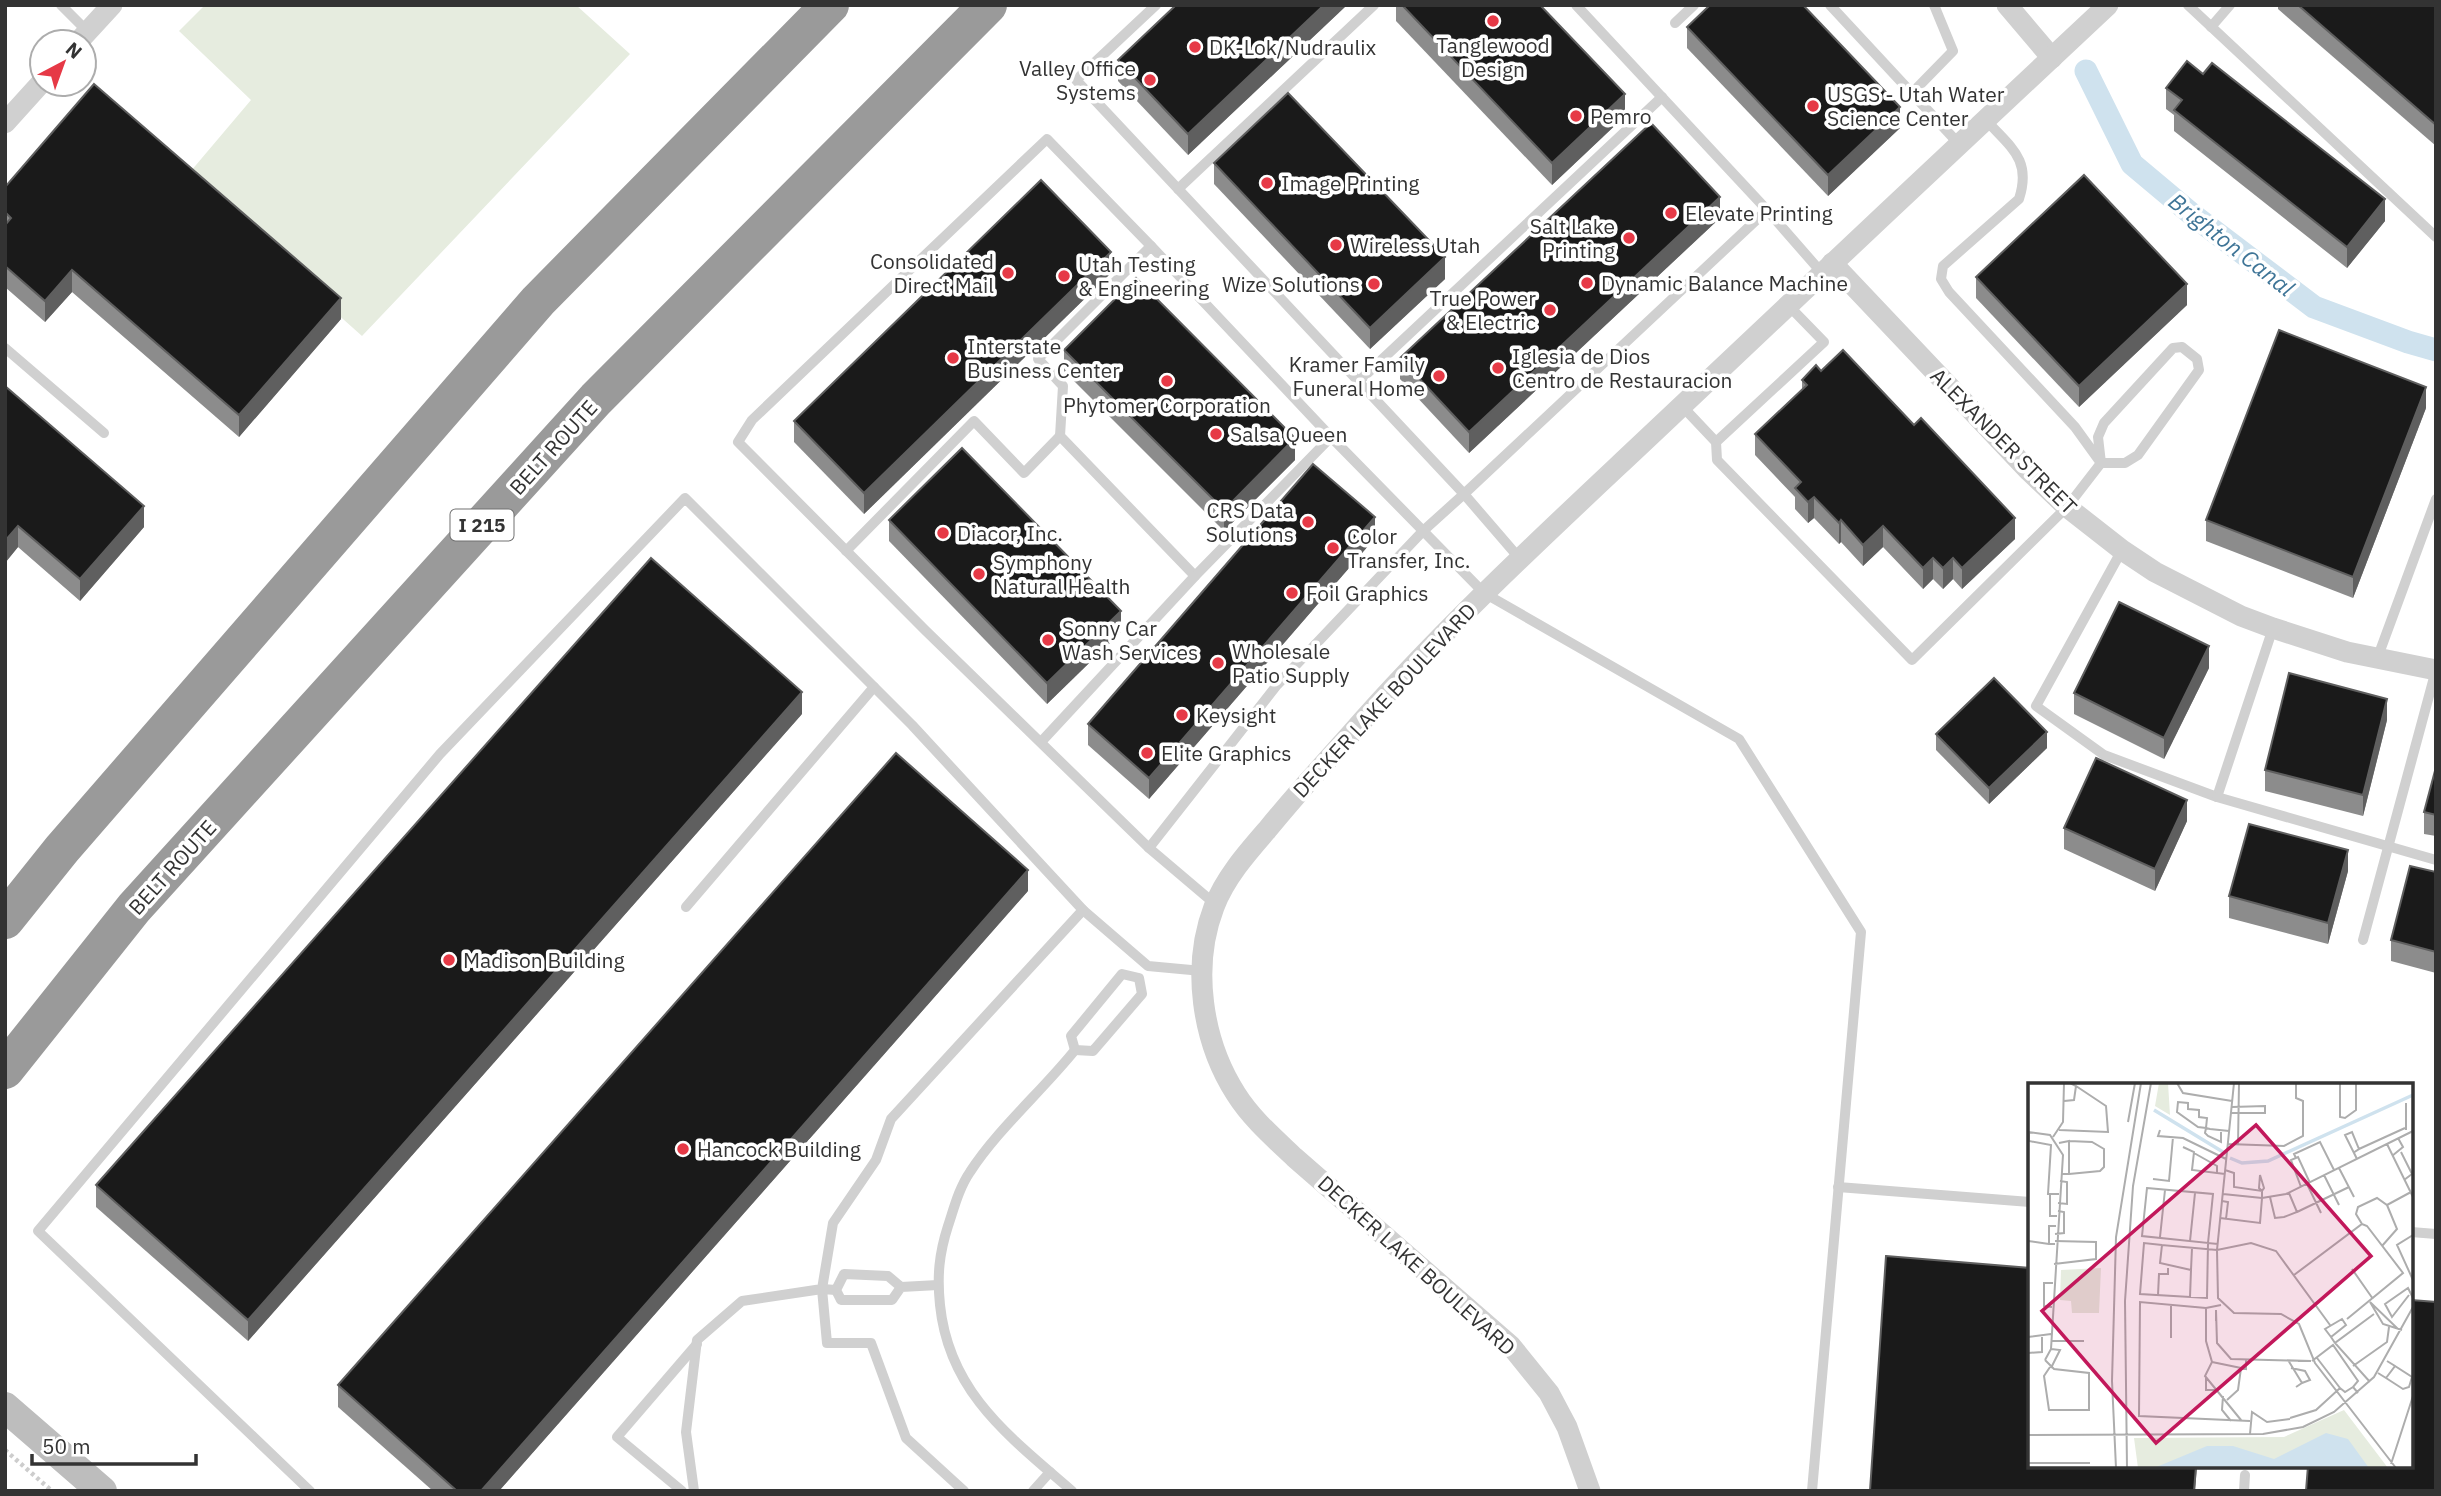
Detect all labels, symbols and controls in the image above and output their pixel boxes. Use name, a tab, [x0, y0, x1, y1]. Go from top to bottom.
marker: Tanglewood Design	[1485, 13, 1501, 29]
north arrow	[28, 28, 98, 98]
place label: Tanglewood Design	[1436, 31, 1550, 83]
place label: DK-Lok/Nudraulix	[1209, 33, 1376, 61]
text: N	[61, 37, 87, 64]
marker: DK-Lok/Nudraulix	[1187, 39, 1203, 55]
place label: Valley Office Systems	[1019, 54, 1136, 106]
marker: Valley Office Systems	[1142, 72, 1158, 88]
place label: USGS - Utah Water Science Center	[1827, 80, 2005, 132]
marker: USGS - Utah Water Science Center	[1805, 98, 1821, 114]
place label: Pemro	[1590, 102, 1652, 130]
marker: Pemro	[1568, 108, 1584, 124]
place label: Image Printing	[1281, 169, 1419, 197]
marker: Image Printing	[1259, 175, 1275, 191]
water label: Brighton Canal	[2163, 186, 2302, 303]
place label: Elevate Printing	[1685, 199, 1832, 227]
marker: Elevate Printing	[1663, 205, 1679, 221]
place label: Salt Lake Printing	[1530, 212, 1615, 264]
marker: Salt Lake Printing	[1621, 230, 1637, 246]
place label: Wireless Utah	[1350, 231, 1480, 259]
marker: Wireless Utah	[1328, 237, 1344, 253]
place label: Consolidated Direct Mail	[870, 247, 994, 299]
place label: Utah Testing & Engineering	[1078, 250, 1209, 302]
marker: Consolidated Direct Mail	[1000, 265, 1016, 281]
marker: Utah Testing & Engineering	[1056, 268, 1072, 284]
place label: Dynamic Balance Machine	[1601, 269, 1848, 297]
place label: Wize Solutions	[1222, 270, 1360, 298]
marker: Dynamic Balance Machine	[1579, 275, 1595, 291]
marker: Wize Solutions	[1366, 276, 1382, 292]
place label: True Power & Electric	[1430, 284, 1536, 336]
marker: True Power & Electric	[1542, 302, 1558, 318]
place label: Interstate Business Center	[967, 332, 1120, 384]
place label: Iglesia de Dios Centro de Restauracion	[1512, 342, 1732, 394]
marker: Interstate Business Center	[945, 350, 961, 366]
place label: Kramer Family Funeral Home	[1289, 350, 1426, 402]
marker: Iglesia de Dios Centro de Restauracion	[1490, 360, 1506, 376]
street label: ALEXANDER STREET	[1925, 362, 2083, 520]
marker: Kramer Family Funeral Home	[1431, 368, 1447, 384]
marker: Phytomer Corporation	[1159, 373, 1175, 389]
place label: Phytomer Corporation	[1063, 391, 1271, 419]
street label: BELT ROUTE	[503, 394, 603, 500]
place label: Salsa Queen	[1230, 420, 1347, 448]
marker: Salsa Queen	[1208, 426, 1224, 442]
place label: CRS Data Solutions	[1206, 496, 1294, 548]
road number: I 215	[450, 510, 514, 540]
marker: CRS Data Solutions	[1300, 514, 1316, 530]
place label: Diacor, Inc.	[957, 519, 1063, 547]
place label: Color Transfer, Inc.	[1347, 522, 1471, 574]
marker: Diacor, Inc.	[935, 525, 951, 541]
marker: Color Transfer, Inc.	[1325, 540, 1341, 556]
place label: Symphony Natural Health	[993, 548, 1130, 600]
marker: Symphony Natural Health	[971, 566, 987, 582]
place label: Foil Graphics	[1306, 579, 1428, 607]
marker: Foil Graphics	[1284, 585, 1300, 601]
street label: DECKER LAKE BOULEVARD	[1286, 597, 1482, 803]
place label: Sonny Car Wash Services	[1062, 614, 1198, 666]
marker: Sonny Car Wash Services	[1040, 632, 1056, 648]
place label: Wholesale Patio Supply	[1232, 637, 1350, 689]
marker: Wholesale Patio Supply	[1210, 655, 1226, 671]
place label: Keysight	[1196, 701, 1276, 729]
marker: Keysight	[1174, 707, 1190, 723]
place label: Elite Graphics	[1161, 739, 1292, 767]
marker: Elite Graphics	[1139, 745, 1155, 761]
street label: BELT ROUTE	[122, 814, 222, 920]
place label: Madison Building	[463, 946, 625, 974]
marker: Madison Building	[441, 952, 457, 968]
inset map	[2028, 1083, 2413, 1468]
place label: Hancock Building	[697, 1135, 861, 1163]
marker: Hancock Building	[675, 1141, 691, 1157]
street label: DECKER LAKE BOULEVARD	[1312, 1169, 1522, 1361]
scale bar	[32, 1422, 196, 1466]
text: 50 m	[42, 1432, 91, 1460]

